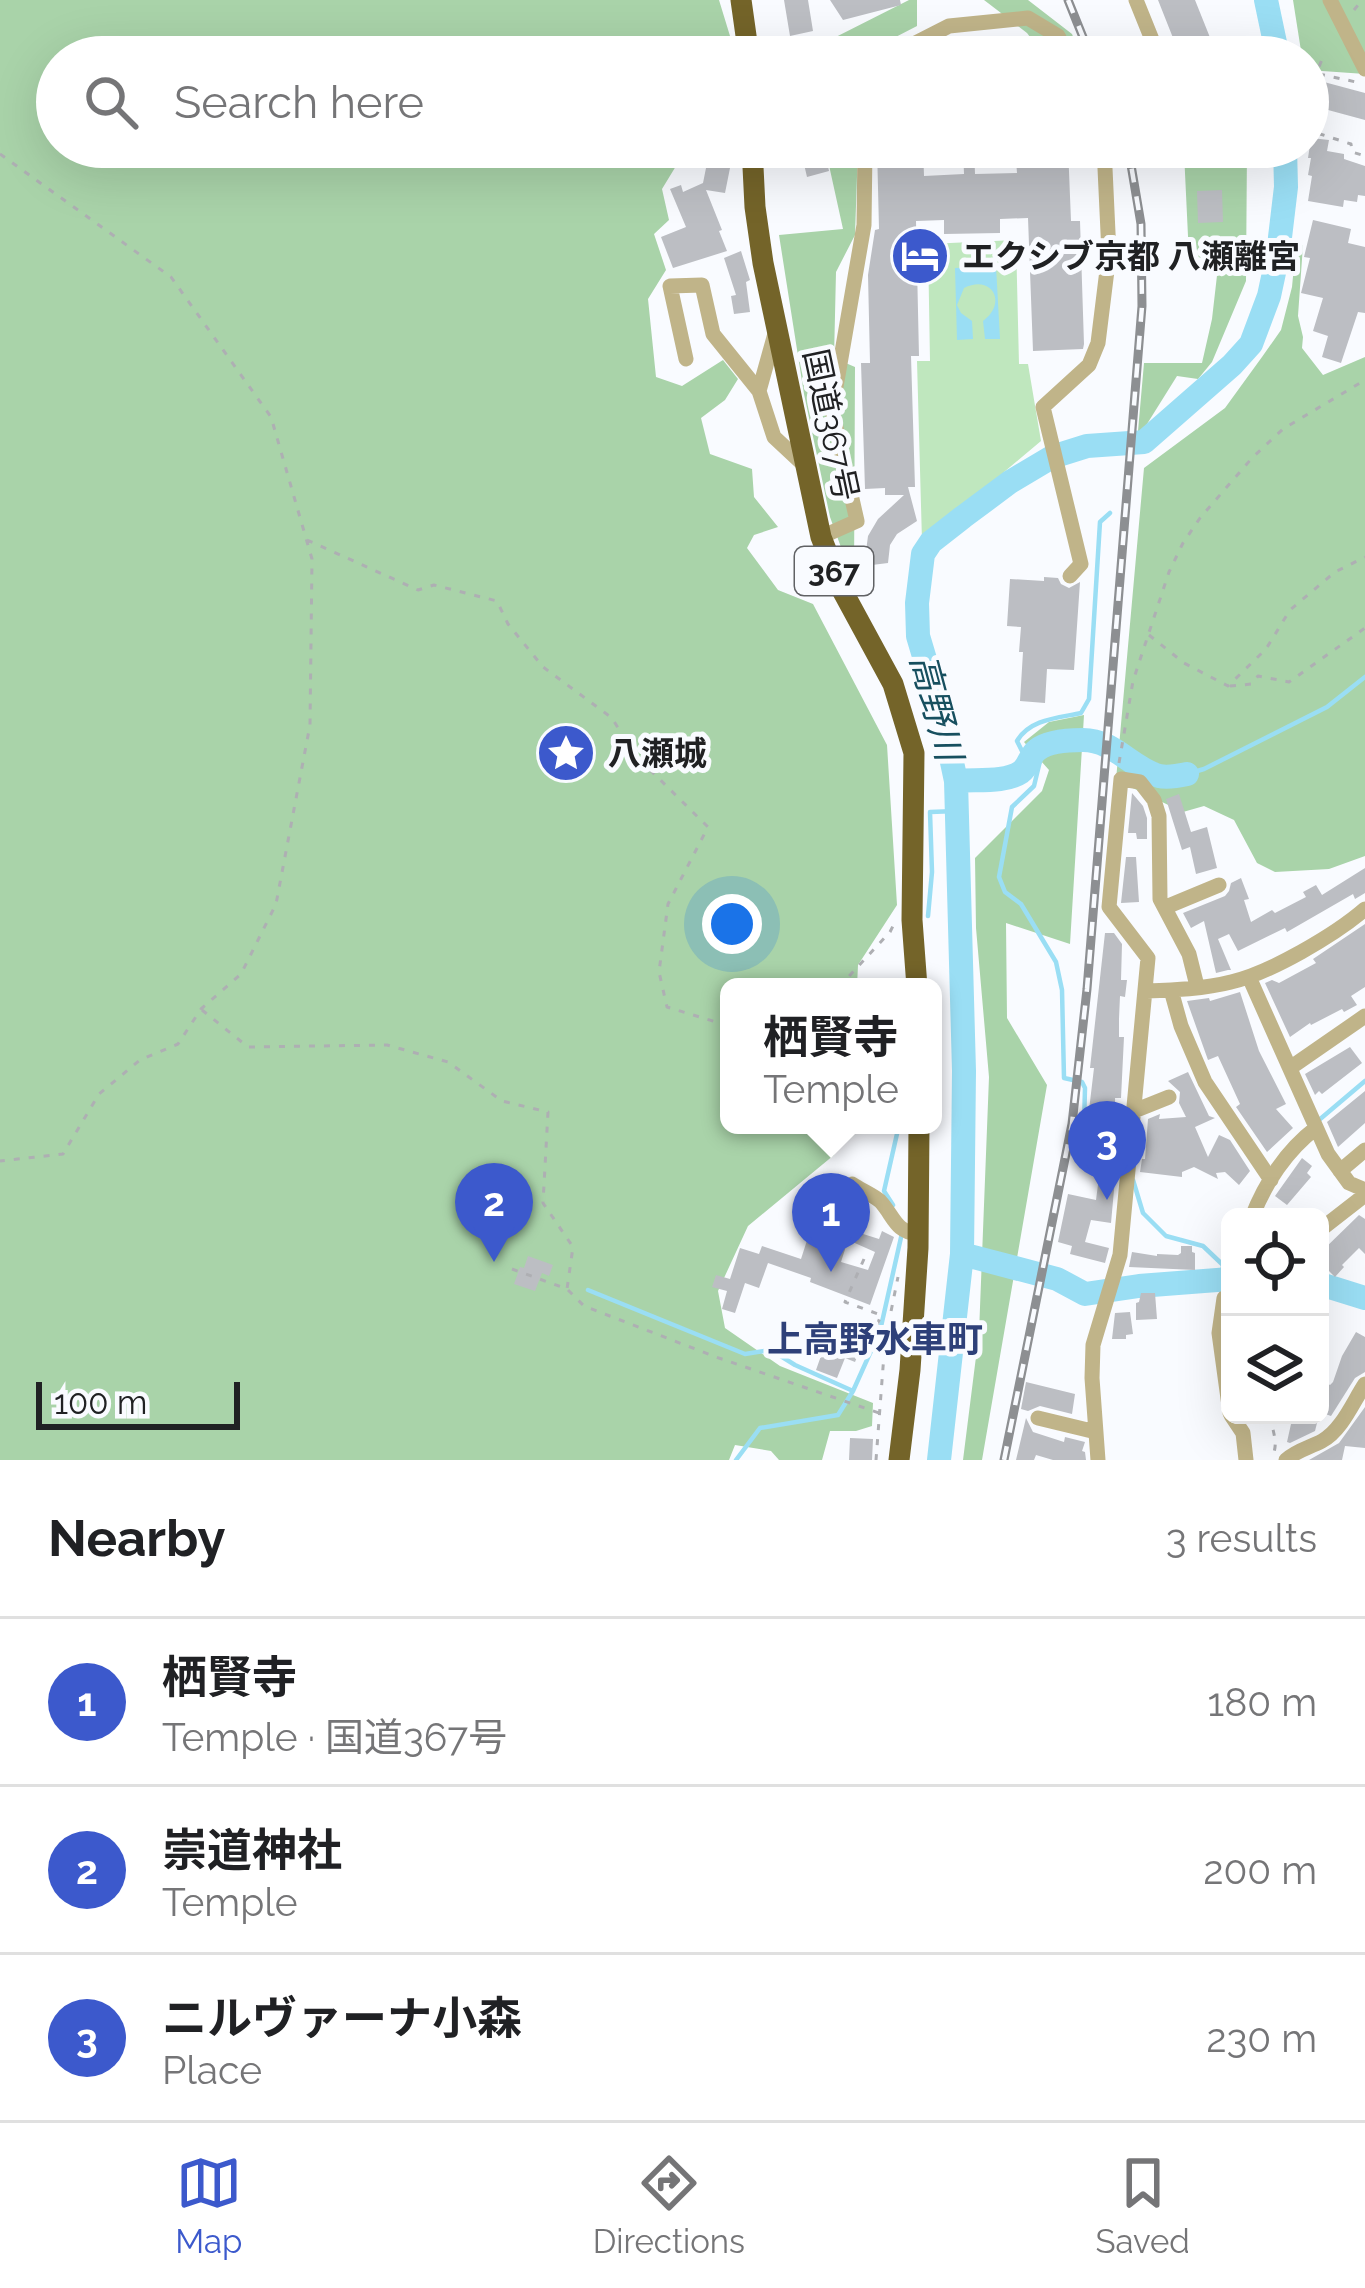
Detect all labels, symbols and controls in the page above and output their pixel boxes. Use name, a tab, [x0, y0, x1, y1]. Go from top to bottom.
search box	[36, 36, 1329, 168]
icon: search	[78, 69, 144, 135]
text: Search here	[174, 76, 424, 129]
hotel icon: エクシブ京都 八瀬離宮	[889, 225, 951, 287]
place label: エクシブ京都 八瀬離宮	[962, 237, 1300, 276]
street label: 国道367号	[796, 346, 866, 504]
road number: 367	[795, 547, 873, 595]
water label: 高野川	[903, 649, 972, 768]
place icon: 八瀬城	[535, 722, 597, 784]
place label: 八瀬城	[608, 734, 707, 773]
your location	[702, 894, 762, 954]
popup	[720, 978, 942, 1134]
text: 栖賢寺	[763, 1011, 898, 1064]
text: Temple	[763, 1066, 899, 1112]
pin: 3	[1068, 1101, 1146, 1200]
pin: 2	[455, 1163, 533, 1262]
pin: 1	[792, 1173, 870, 1272]
map controls	[1221, 1208, 1329, 1424]
button: locate	[1221, 1208, 1329, 1316]
button: layers	[1221, 1316, 1329, 1424]
district label: 上高野水車町	[767, 1318, 983, 1360]
scale bar	[36, 1376, 240, 1429]
text: 100 m	[54, 1383, 147, 1422]
text: Nearby	[48, 1508, 225, 1568]
text: 3 results	[1166, 1515, 1317, 1561]
text: 栖賢寺	[162, 1651, 297, 1704]
text: 1	[77, 1679, 97, 1725]
text: 180 m	[1208, 1679, 1317, 1725]
text: Temple · 国道367号	[162, 1714, 507, 1760]
text: 崇道神社	[162, 1824, 342, 1877]
text: 2	[76, 1847, 98, 1893]
text: 200 m	[1203, 1847, 1317, 1893]
text: Temple	[162, 1879, 298, 1925]
text: ニルヴァーナ小森	[162, 1992, 522, 2045]
text: 3	[76, 2015, 98, 2061]
text: 230 m	[1206, 2015, 1317, 2061]
text: Place	[162, 2047, 262, 2093]
tab: Map	[175, 2150, 242, 2261]
tab: Directions	[593, 2150, 745, 2261]
tab: Saved	[1095, 2150, 1190, 2261]

